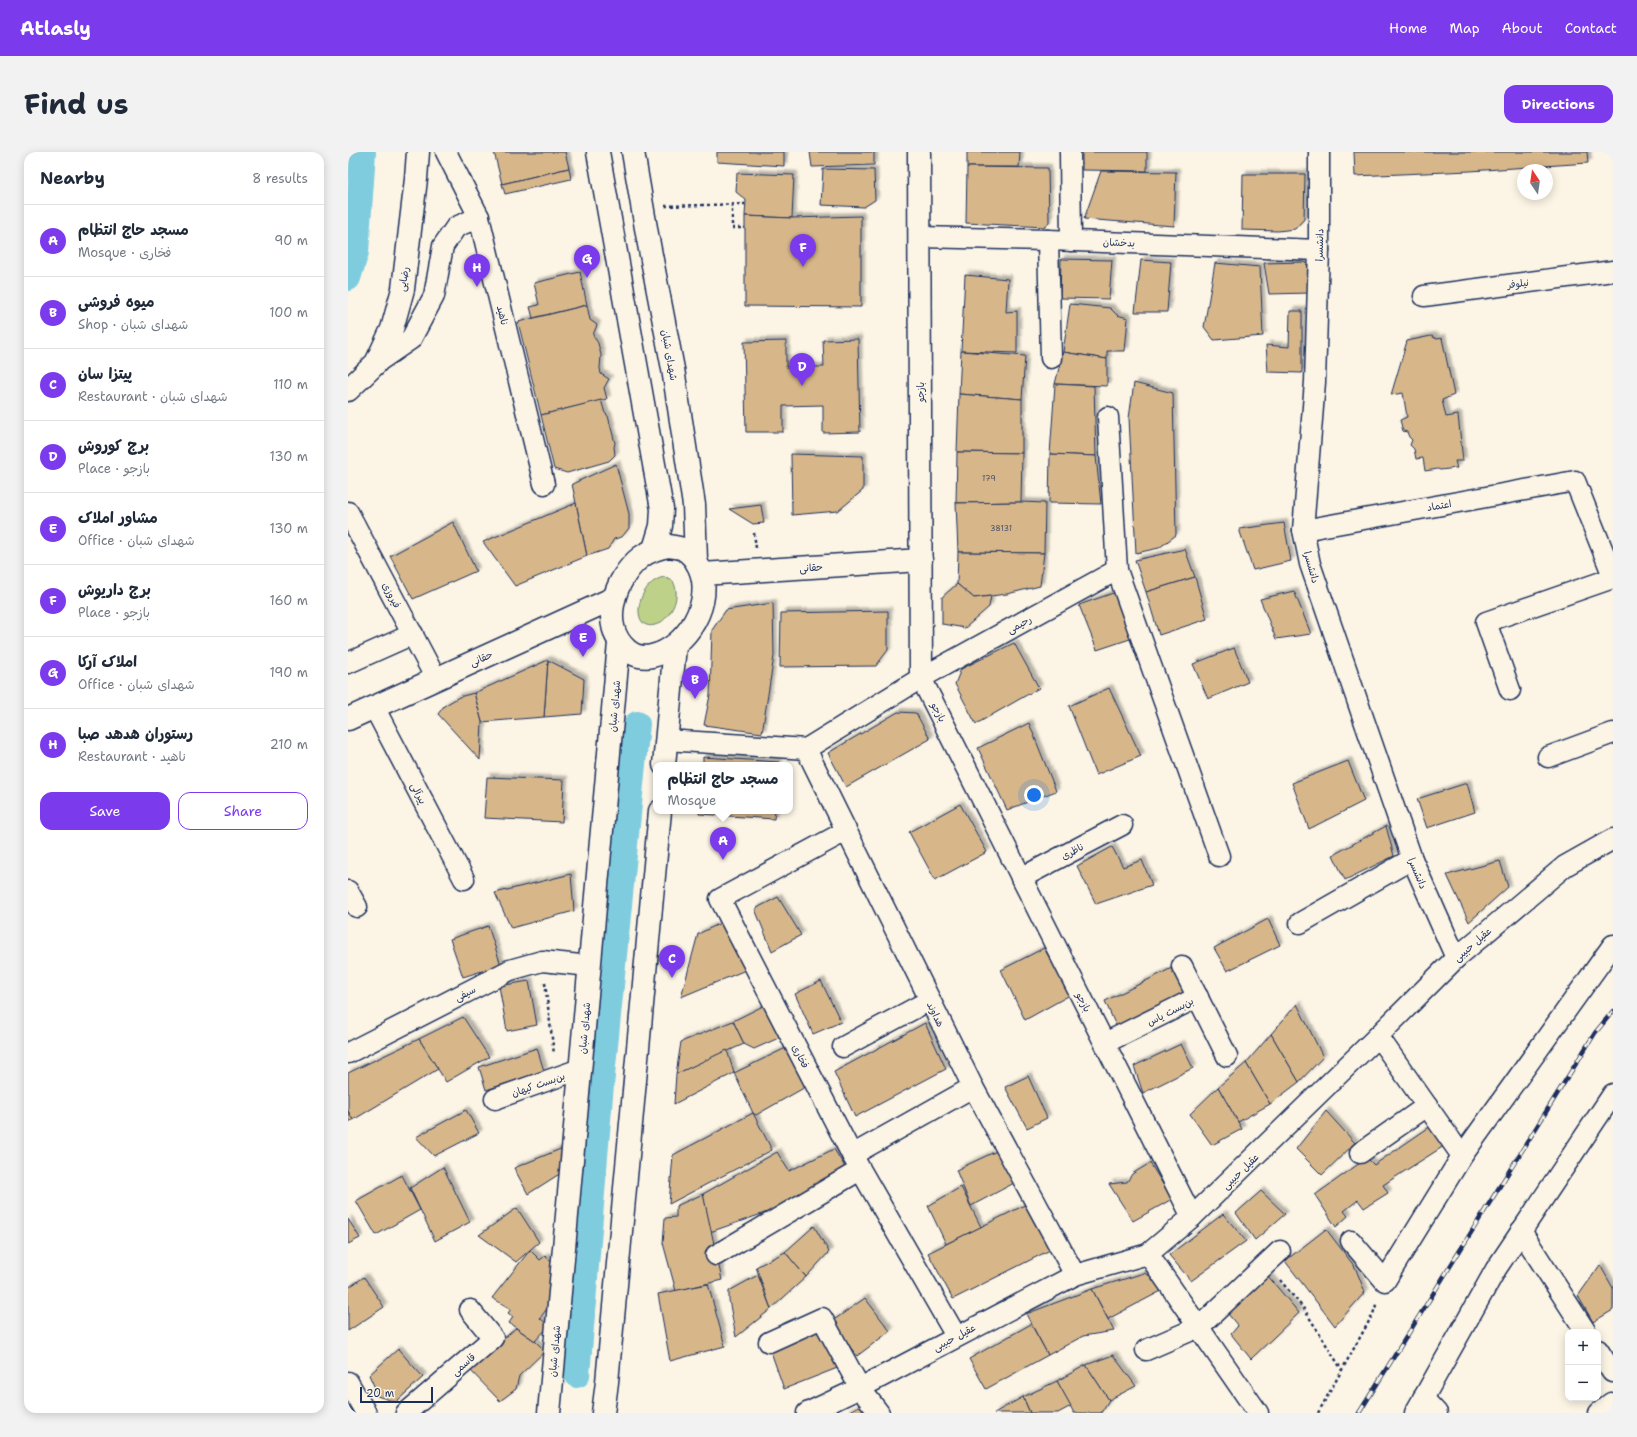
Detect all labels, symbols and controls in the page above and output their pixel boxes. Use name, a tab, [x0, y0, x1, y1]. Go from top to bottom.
text: Atlasly	[20, 16, 91, 41]
text: Home	[1389, 19, 1428, 37]
text: Map	[1450, 19, 1480, 37]
text: About	[1502, 19, 1543, 37]
text: Contact	[1565, 19, 1617, 37]
text: Find us	[24, 85, 129, 123]
button: Directions	[1504, 85, 1613, 123]
north arrow	[1517, 164, 1553, 200]
text: Nearby	[40, 167, 105, 189]
text: 8 results	[252, 170, 308, 187]
text: مسجد حاج انتظام	[78, 220, 189, 240]
street label: دانشسرا	[1313, 228, 1326, 262]
text: A	[48, 232, 58, 249]
text: 90 m	[274, 232, 308, 249]
pin: F	[790, 234, 816, 267]
street label: بدخشان	[1103, 235, 1135, 250]
text: Mosque · فخاری	[78, 244, 172, 261]
pin: G	[574, 245, 600, 278]
pin: H	[464, 254, 490, 287]
street label: رضایی	[395, 266, 413, 293]
street label: نیلوفر	[1506, 276, 1530, 292]
text: میوه فروشی	[78, 292, 154, 312]
text: B	[49, 304, 57, 321]
text: 100 m	[269, 304, 308, 321]
street label: ناهید	[494, 304, 511, 326]
text: Shop · شهدای شبان	[78, 316, 188, 333]
street label: شهدای شبان	[659, 328, 680, 382]
pin: D	[789, 353, 815, 386]
text: پیتزا سان	[78, 364, 132, 384]
text: C	[49, 376, 57, 393]
text: 110 m	[273, 376, 308, 393]
street label: بازجو	[914, 382, 927, 403]
text: Restaurant · شهدای شبان	[78, 388, 228, 405]
text: برج کوروش	[78, 436, 149, 456]
text: D	[48, 448, 58, 465]
text: 130 m	[270, 448, 308, 465]
text: Place · بازجو	[78, 460, 150, 477]
house number: 179	[982, 473, 996, 484]
street label: اعتماد	[1426, 497, 1452, 514]
text: مشاور املاک	[78, 508, 158, 528]
text: E	[49, 520, 57, 537]
text: 130 m	[270, 520, 308, 537]
house number: 38131	[990, 523, 1012, 534]
text: Office · شهدای شبان	[78, 532, 195, 549]
street label: دانشسرا	[1301, 550, 1322, 585]
street label: حقانی	[799, 560, 824, 576]
text: برج داریوش	[78, 580, 151, 600]
street label: فیروزی	[379, 580, 404, 610]
text: F	[49, 592, 57, 609]
text: 160 m	[270, 592, 308, 609]
text: Place · بازجو	[78, 604, 150, 621]
street label: رحیمی	[1005, 612, 1035, 637]
pin: E	[570, 624, 596, 657]
street label: حقانی	[468, 648, 495, 670]
text: املاک آرکا	[78, 652, 137, 672]
text: G	[48, 664, 58, 681]
text: 190 m	[269, 664, 308, 681]
pin: B	[682, 666, 708, 699]
text: Office · شهدای شبان	[78, 676, 195, 693]
street label: شهدای شبان	[606, 679, 623, 732]
street label: بازجو	[928, 699, 949, 724]
text: رستوران هدهد صبا	[78, 724, 193, 744]
text: H	[48, 736, 58, 753]
text: 210 m	[270, 736, 308, 753]
text: Restaurant · ناهید	[78, 748, 186, 765]
popup	[653, 762, 793, 814]
text: مسجد حاج انتظام	[668, 769, 778, 789]
street label: پیرآلی	[407, 780, 429, 807]
your location	[1024, 785, 1044, 805]
button: Save	[40, 792, 170, 830]
button: Share	[178, 792, 308, 830]
text: Mosque	[668, 792, 716, 809]
pin: A	[710, 827, 736, 860]
street label: ناظری	[1059, 840, 1086, 863]
street label: دانشسرا	[1405, 856, 1430, 891]
street label: عقیل حبیبی	[1451, 924, 1495, 965]
pin: C	[659, 945, 685, 978]
street label: سیفی	[452, 983, 479, 1005]
street label: بازجو	[1073, 989, 1094, 1014]
street label: بن‌بست یاس	[1145, 994, 1196, 1029]
street label: هداوند	[924, 999, 947, 1029]
street label: شهدای شبان	[576, 1001, 593, 1054]
street label: فخاری	[789, 1042, 812, 1070]
street label: بن‌بست کیهان	[510, 1069, 567, 1100]
street label: عقیل حبیبی	[1219, 1151, 1262, 1193]
street label: عقیل حبیبی	[931, 1321, 978, 1355]
street label: شهدای شبان	[546, 1324, 563, 1377]
map controls	[1565, 1329, 1601, 1401]
button: +	[1565, 1329, 1601, 1365]
street label: قاسمی	[449, 1350, 479, 1379]
button: −	[1565, 1365, 1601, 1401]
scale bar	[360, 1385, 433, 1404]
text: 20 m	[366, 1386, 394, 1401]

